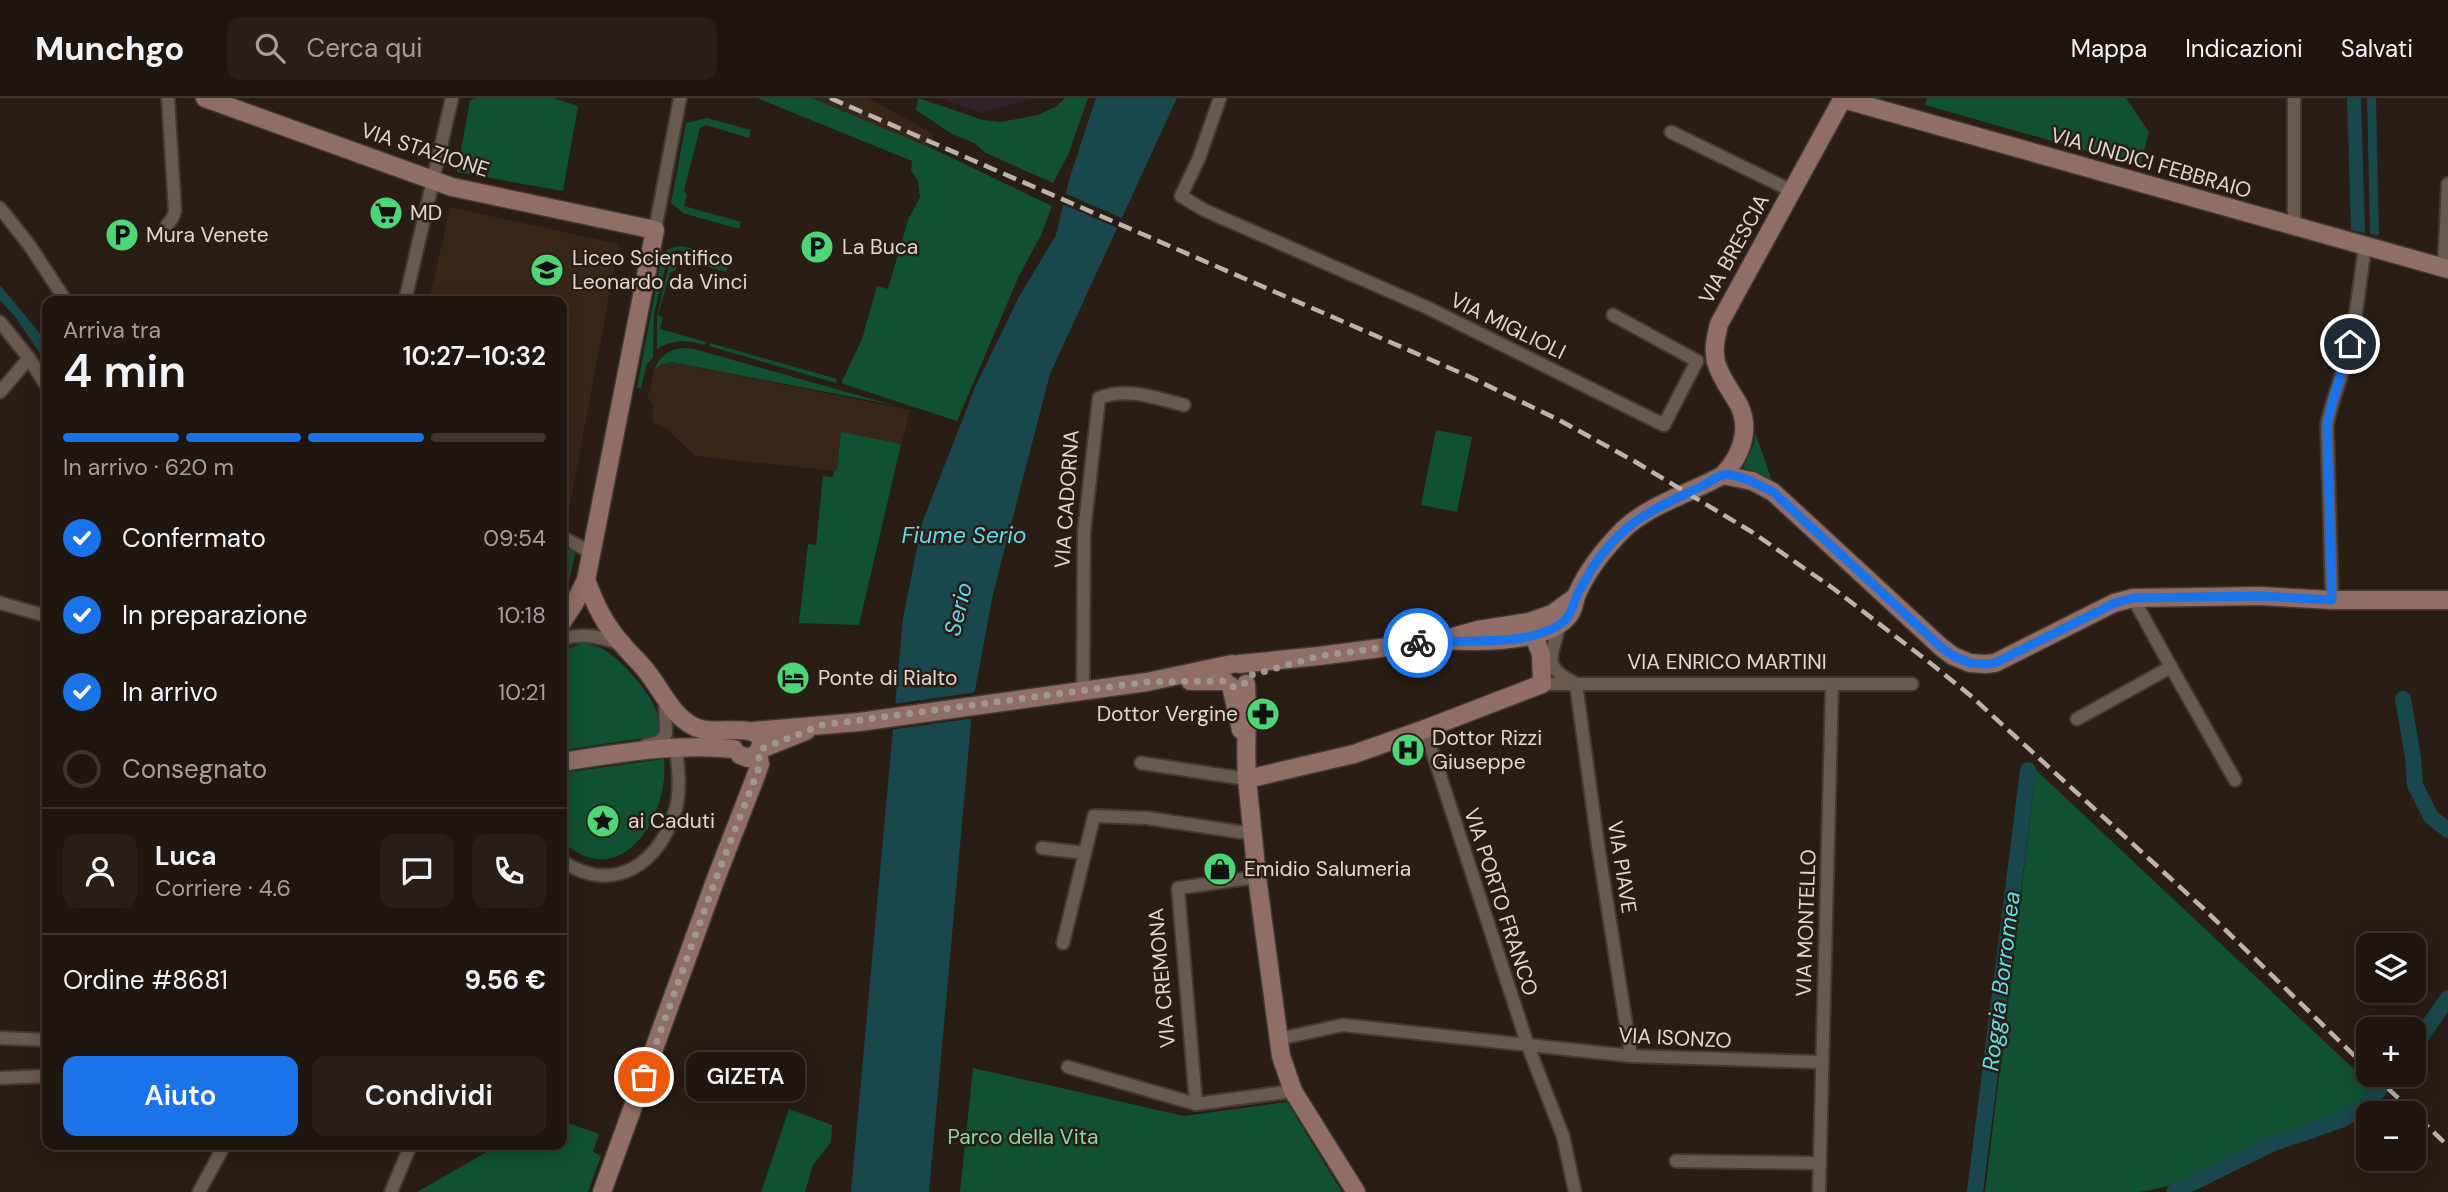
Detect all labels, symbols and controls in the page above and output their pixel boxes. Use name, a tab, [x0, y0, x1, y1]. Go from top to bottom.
search box	[227, 17, 717, 80]
text: Munchgo	[35, 27, 185, 70]
icon: search	[251, 29, 289, 67]
text: Cerca qui	[307, 31, 422, 65]
text: Mappa	[2071, 33, 2147, 64]
text: Indicazioni	[2185, 33, 2303, 64]
text: Salvati	[2341, 33, 2413, 64]
street label: VIA STAZIONE	[357, 116, 493, 184]
street label: VIA UNDICI FEBBRAIO	[2047, 121, 2255, 205]
street label: VIA BRESCIA	[1692, 189, 1776, 309]
supermarket icon: MD	[367, 194, 405, 232]
place label: MD	[410, 199, 442, 227]
parking icon: Mura Venete	[103, 216, 141, 254]
place label: Mura Venete	[146, 221, 269, 249]
parking icon: La Buca	[798, 228, 836, 266]
place label: La Buca	[842, 233, 918, 261]
place label: Liceo Scientifico Leonardo da Vinci	[572, 244, 747, 296]
school or university icon: Liceo Scientifico Leonardo da Vinci	[528, 251, 566, 289]
street label: VIA MIGLIOLI	[1446, 286, 1570, 366]
pin	[2320, 314, 2380, 374]
text: Arriva tra	[63, 315, 161, 345]
icon: home	[2331, 325, 2369, 363]
text: 10:27–10:32	[403, 339, 546, 373]
text: 4 min	[63, 341, 186, 401]
street label: VIA CADORNA	[1048, 429, 1086, 569]
text: In arrivo · 620 m	[63, 452, 234, 482]
icon: check	[63, 519, 101, 557]
water label: Fiume Serio	[901, 520, 1027, 550]
text: Confermato	[122, 521, 266, 555]
text: 09:54	[483, 523, 546, 553]
water label: Serio	[937, 579, 979, 639]
icon: check	[63, 596, 101, 634]
text: In preparazione	[122, 598, 308, 632]
text: 10:18	[497, 600, 546, 630]
courier	[1383, 608, 1453, 678]
icon: bike	[1399, 624, 1437, 662]
street label: VIA ENRICO MARTINI	[1627, 648, 1827, 676]
hotel icon: Ponte di Rialto	[774, 659, 812, 697]
place label: Ponte di Rialto	[818, 664, 957, 692]
icon: check	[63, 673, 101, 711]
text: In arrivo	[122, 675, 218, 709]
text: 10:21	[498, 677, 546, 707]
pharmacy icon: Dottor Vergine	[1244, 695, 1282, 733]
place label: Dottor Vergine	[1097, 700, 1238, 728]
place label: Dottor Rizzi Giuseppe	[1432, 724, 1542, 776]
hospital icon: Dottor Rizzi Giuseppe	[1389, 731, 1427, 769]
text: Consegnato	[122, 752, 267, 786]
place icon: ai Caduti	[584, 802, 622, 840]
street label: VIA PORTO FRANCO	[1457, 805, 1545, 999]
place label: ai Caduti	[628, 807, 715, 835]
street label: VIA PIAVE	[1601, 819, 1643, 915]
button: person	[63, 834, 137, 908]
button: chat	[380, 834, 454, 908]
button: phone	[472, 834, 546, 908]
text: Luca	[155, 839, 217, 873]
street label: VIA MONTELLO	[1789, 849, 1823, 997]
shop icon: Emidio Salumeria	[1201, 850, 1239, 888]
place label: Emidio Salumeria	[1244, 855, 1411, 883]
text: Corriere · 4.6	[155, 873, 291, 903]
water label: Roggia Borromea	[1975, 889, 2027, 1073]
street label: VIA CREMONA	[1142, 907, 1182, 1049]
map controls	[2356, 933, 2426, 1171]
button: layers	[2356, 933, 2426, 1003]
text: Ordine #8681	[63, 963, 228, 997]
text: 9.56 €	[464, 963, 546, 997]
button: +	[2356, 1017, 2426, 1087]
street label: VIA ISONZO	[1618, 1021, 1732, 1055]
pin	[614, 1047, 674, 1107]
callout: GIZETA	[686, 1052, 805, 1102]
button: Aiuto	[63, 1056, 298, 1136]
button: Condividi	[312, 1056, 546, 1136]
icon: bag	[625, 1058, 663, 1096]
text: GIZETA	[707, 1061, 784, 1091]
button: −	[2356, 1101, 2426, 1171]
park label: Parco della Vita	[948, 1123, 1098, 1151]

